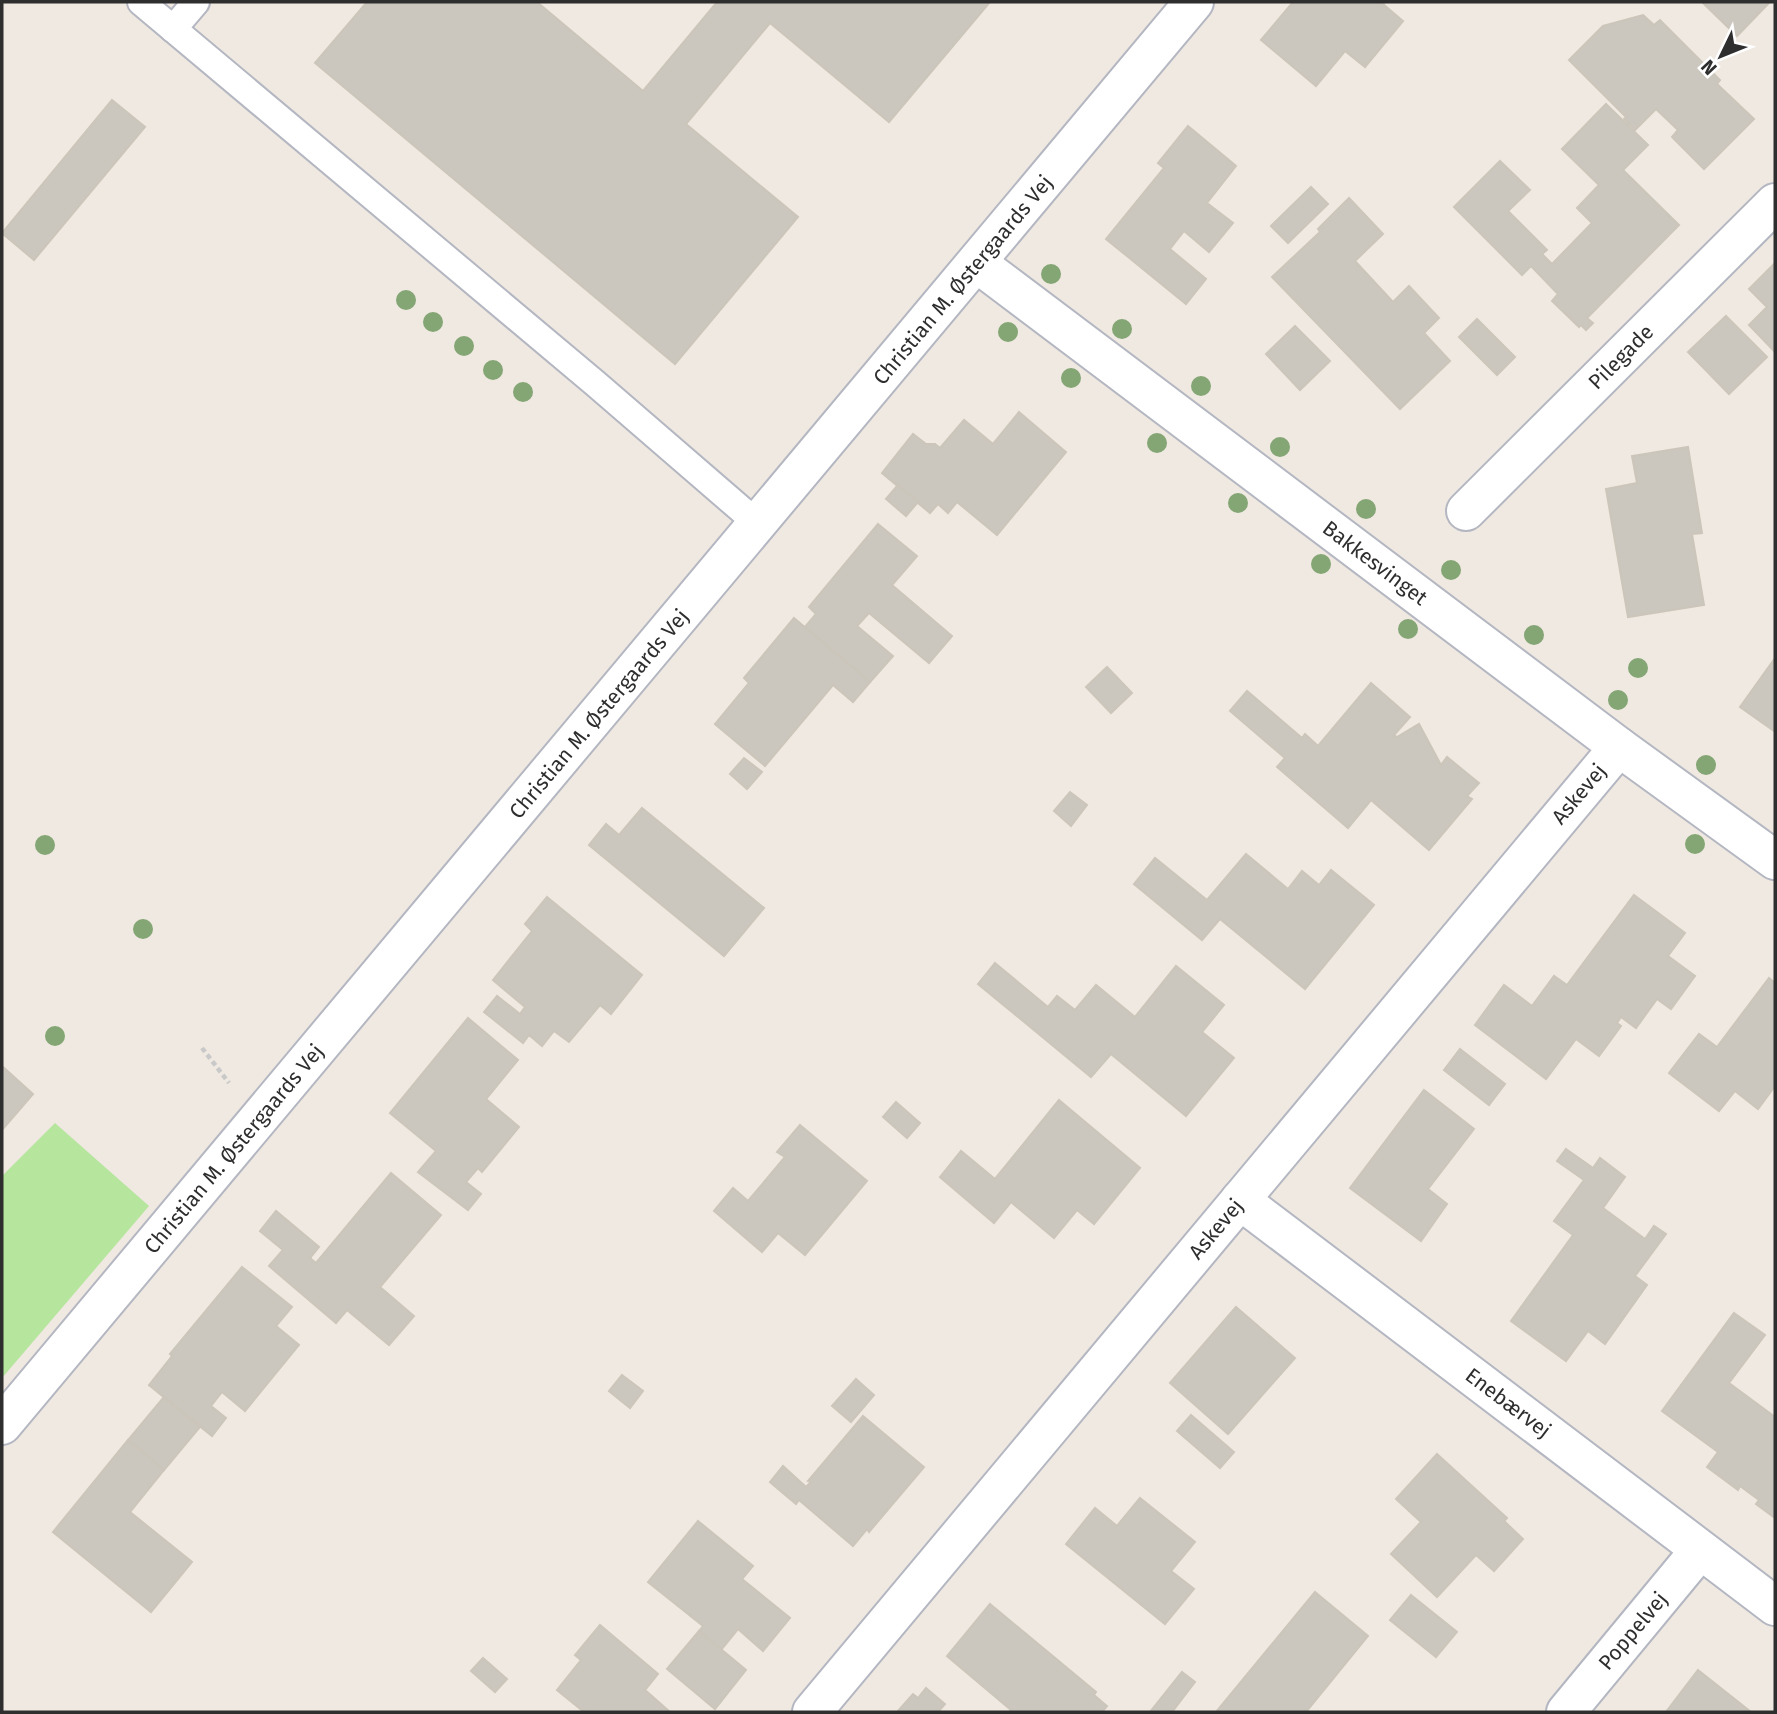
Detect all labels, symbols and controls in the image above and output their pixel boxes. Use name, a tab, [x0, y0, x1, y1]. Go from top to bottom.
north arrow	[1686, 21, 1756, 91]
text: N	[1696, 55, 1722, 80]
street label: Christian M. Østergaards Vej	[868, 170, 1058, 390]
street label: Pilegade	[1583, 319, 1659, 395]
street label: Bakkesvinget	[1317, 515, 1433, 611]
street label: Christian M. Østergaards Vej	[504, 604, 694, 824]
street label: Askevej	[1546, 758, 1612, 830]
street label: Christian M. Østergaards Vej	[139, 1039, 329, 1259]
street label: Askevej	[1183, 1193, 1249, 1265]
street label: Enebærvej	[1460, 1362, 1556, 1444]
street label: Poppelvej	[1593, 1587, 1673, 1675]

